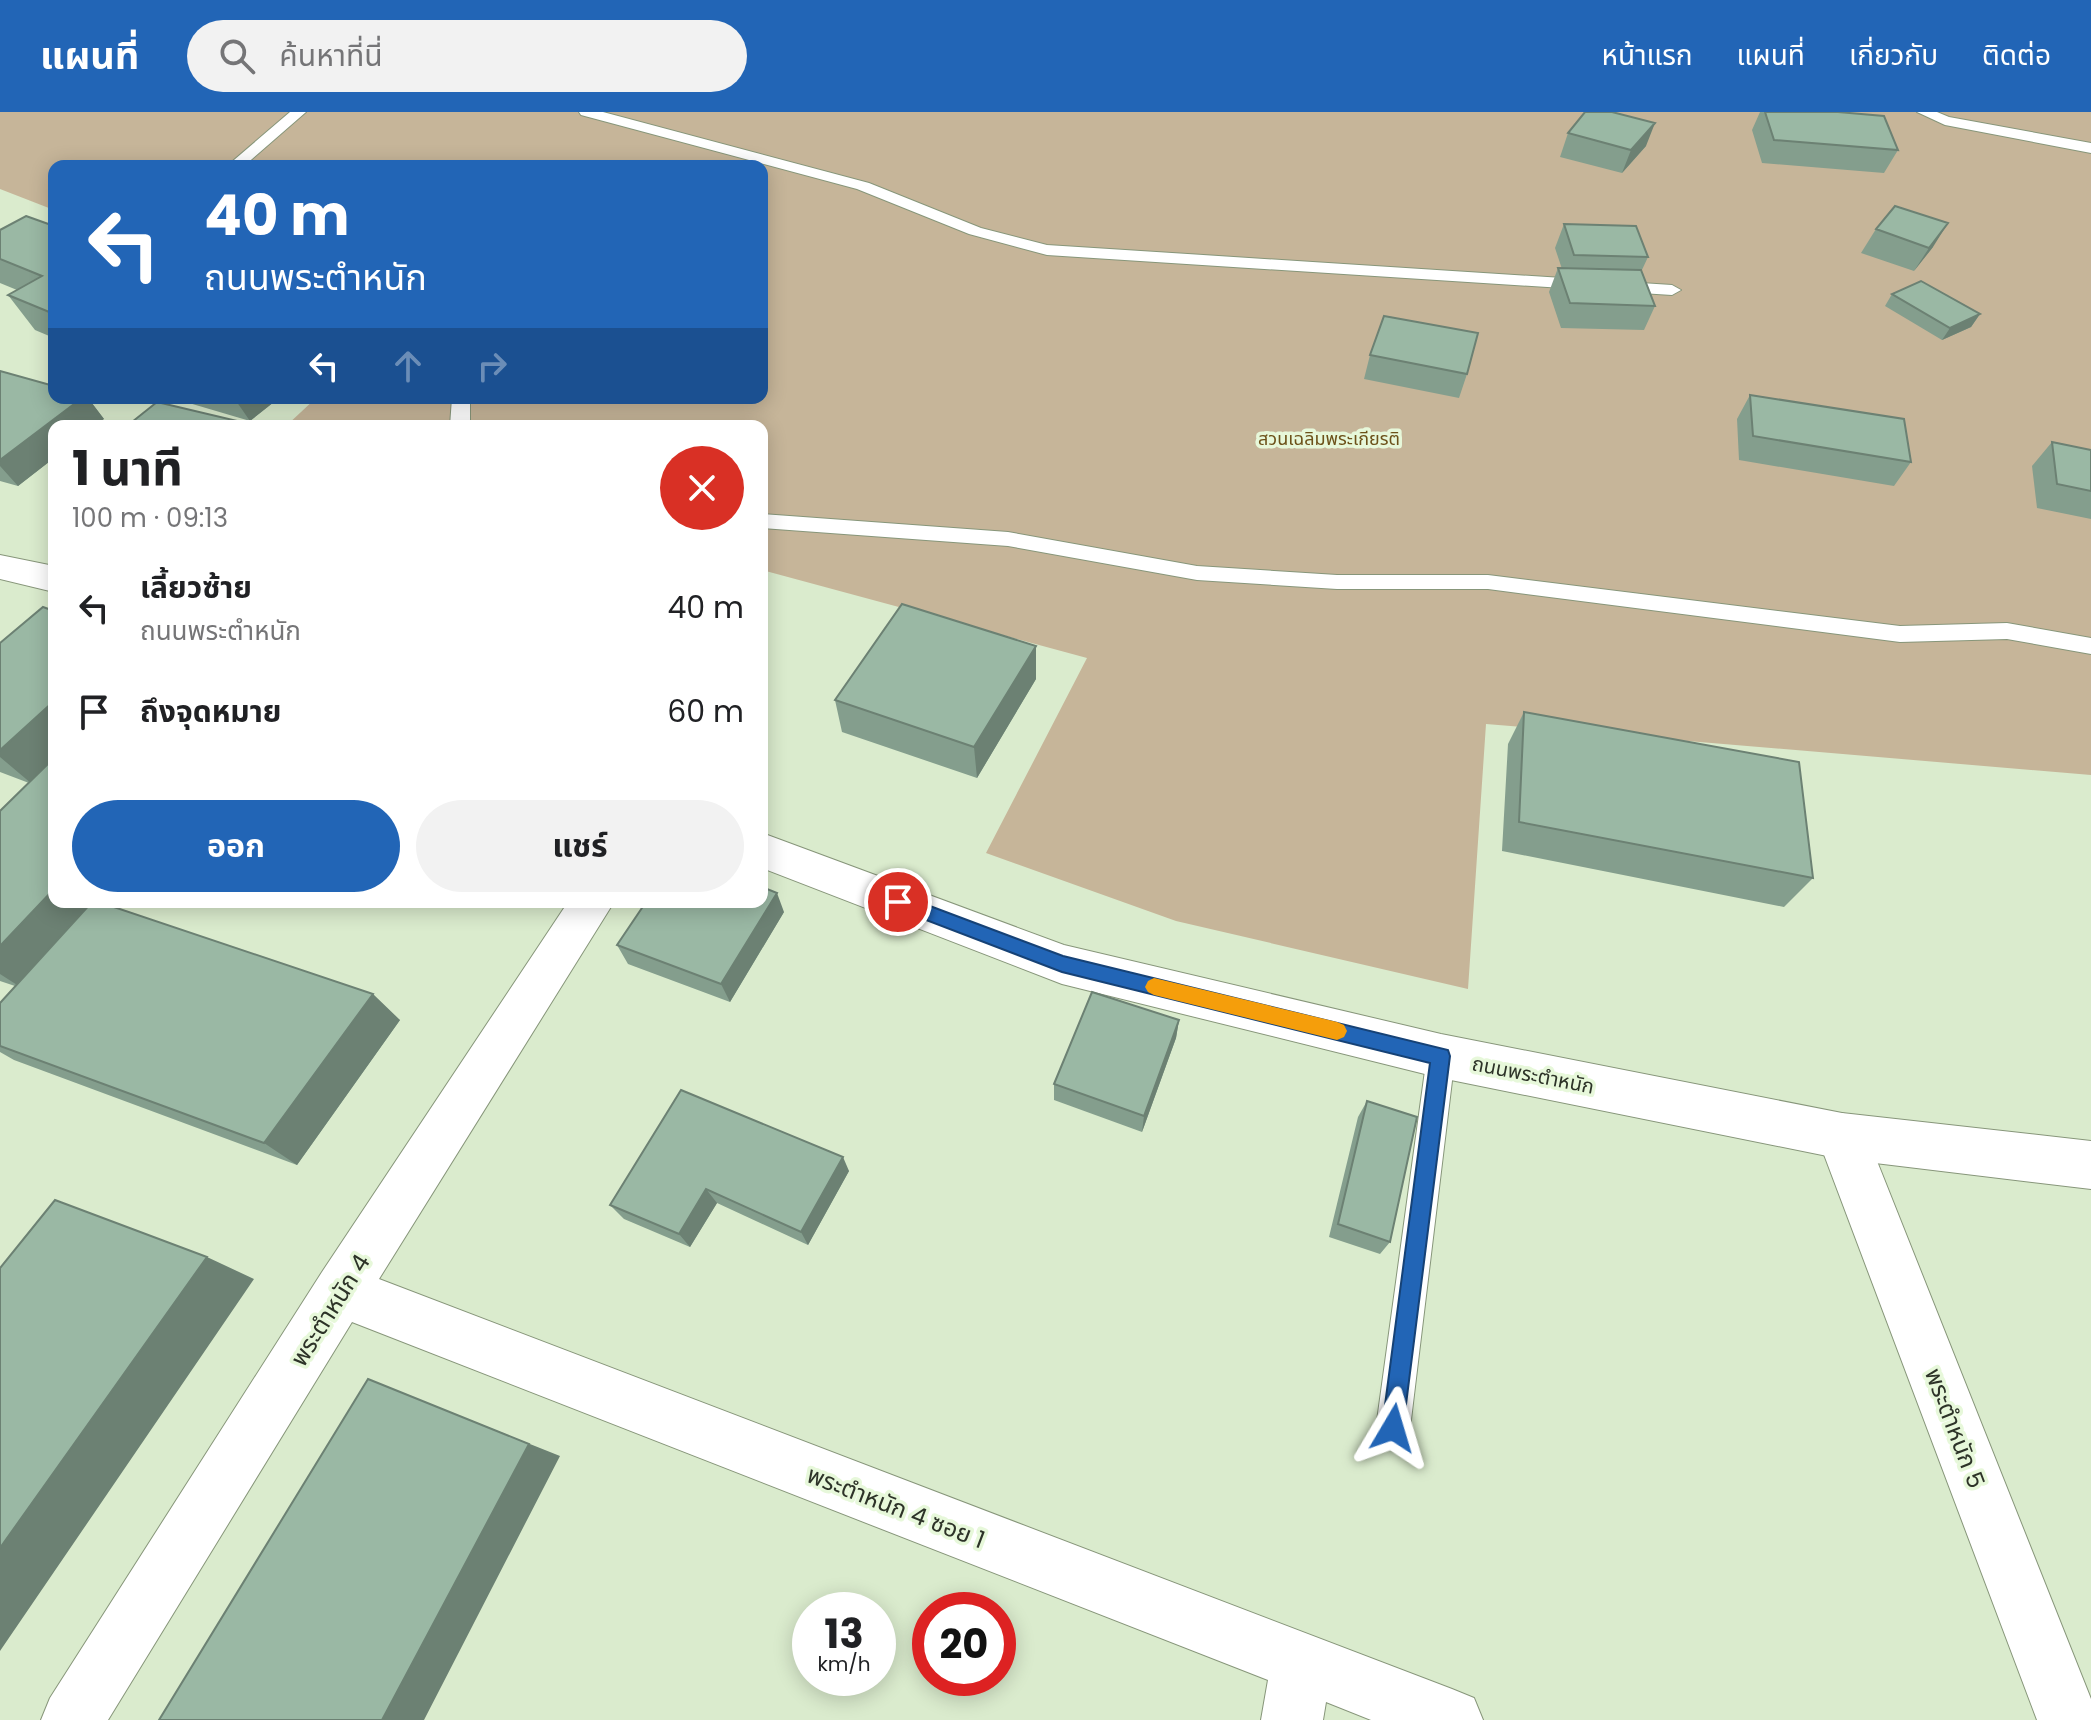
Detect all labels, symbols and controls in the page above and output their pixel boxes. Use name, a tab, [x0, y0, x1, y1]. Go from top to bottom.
search box	[187, 20, 747, 92]
text: แผนที่	[40, 29, 139, 82]
icon: search	[215, 34, 259, 78]
text: ค้นหาที่นี่	[279, 34, 383, 77]
text: หน้าแรก	[1602, 36, 1693, 75]
text: แผนที่	[1737, 36, 1805, 75]
text: เกี่ยวกับ	[1849, 36, 1938, 75]
text: ติดต่อ	[1982, 36, 2051, 75]
text: 40 m	[204, 176, 350, 255]
icon: left	[72, 192, 176, 296]
text: ถนนพระตำหนัก	[204, 252, 427, 303]
icon: left	[302, 344, 346, 388]
icon: ahead	[386, 344, 430, 388]
icon: right	[470, 344, 514, 388]
park label: สวนเฉลิมพระเกียรติ	[1258, 426, 1400, 451]
text: 1 นาที	[72, 435, 183, 502]
button: close	[660, 446, 744, 530]
text: 100 m · 09:13	[72, 500, 228, 536]
text: เลี้ยวซ้าย	[140, 566, 252, 609]
icon: left	[72, 586, 116, 630]
text: 40 m	[667, 586, 744, 629]
text: ถนนพระตำหนัก	[140, 613, 301, 649]
icon: arrive	[72, 690, 116, 734]
text: ถึงจุดหมาย	[140, 690, 281, 733]
text: 60 m	[667, 690, 744, 733]
button: ออก	[72, 800, 400, 892]
button: แชร์	[416, 800, 744, 892]
pin	[864, 868, 932, 936]
icon: arrive	[876, 880, 920, 924]
street label: ถนนพระตำหนัก	[1470, 1049, 1596, 1101]
street label: พระตำหนัก 4	[283, 1248, 377, 1372]
street label: พระตำหนัก 5	[1917, 1363, 1993, 1493]
position arrow	[1351, 1386, 1435, 1470]
street label: พระตำหนัก 4 ซอย 1	[802, 1458, 990, 1556]
speed limit sign: 20	[912, 1592, 1016, 1696]
text: 13	[824, 1606, 864, 1662]
text: km/h	[817, 1650, 871, 1678]

